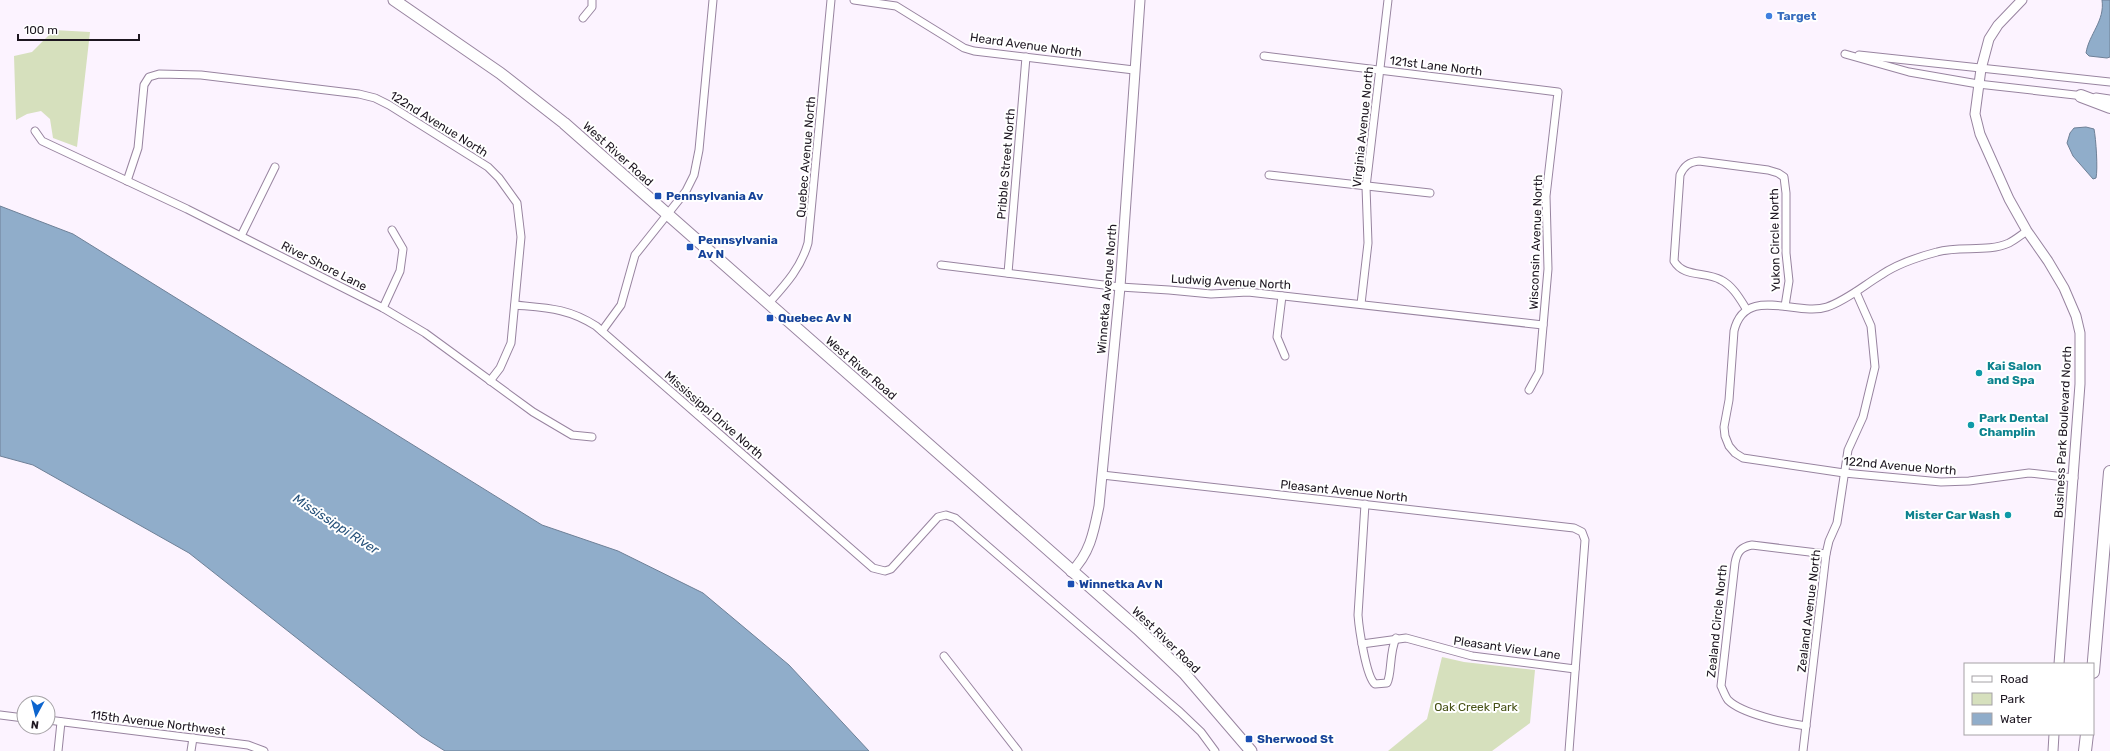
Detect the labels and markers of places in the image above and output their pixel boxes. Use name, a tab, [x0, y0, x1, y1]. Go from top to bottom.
place label: Target	[1777, 9, 1817, 23]
marker: Target	[1764, 11, 1774, 21]
place label: Pennsylvania Av	[666, 189, 763, 203]
marker: Pennsylvania Av	[653, 191, 663, 201]
place label: Pennsylvania Av N	[698, 233, 778, 261]
marker: Pennsylvania Av N	[685, 242, 695, 252]
place label: Quebec Av N	[778, 311, 852, 325]
marker: Quebec Av N	[765, 313, 775, 323]
place label: Kai Salon and Spa	[1987, 359, 2042, 387]
marker: Kai Salon and Spa	[1974, 368, 1984, 378]
place label: Park Dental Champlin	[1979, 411, 2049, 439]
marker: Park Dental Champlin	[1966, 420, 1976, 430]
place label: Mister Car Wash	[1905, 508, 2000, 522]
marker: Mister Car Wash	[2003, 510, 2013, 520]
place label: Winnetka Av N	[1079, 577, 1163, 591]
marker: Winnetka Av N	[1066, 579, 1076, 589]
place label: Sherwood St	[1257, 732, 1334, 746]
marker: Sherwood St	[1244, 734, 1254, 744]

